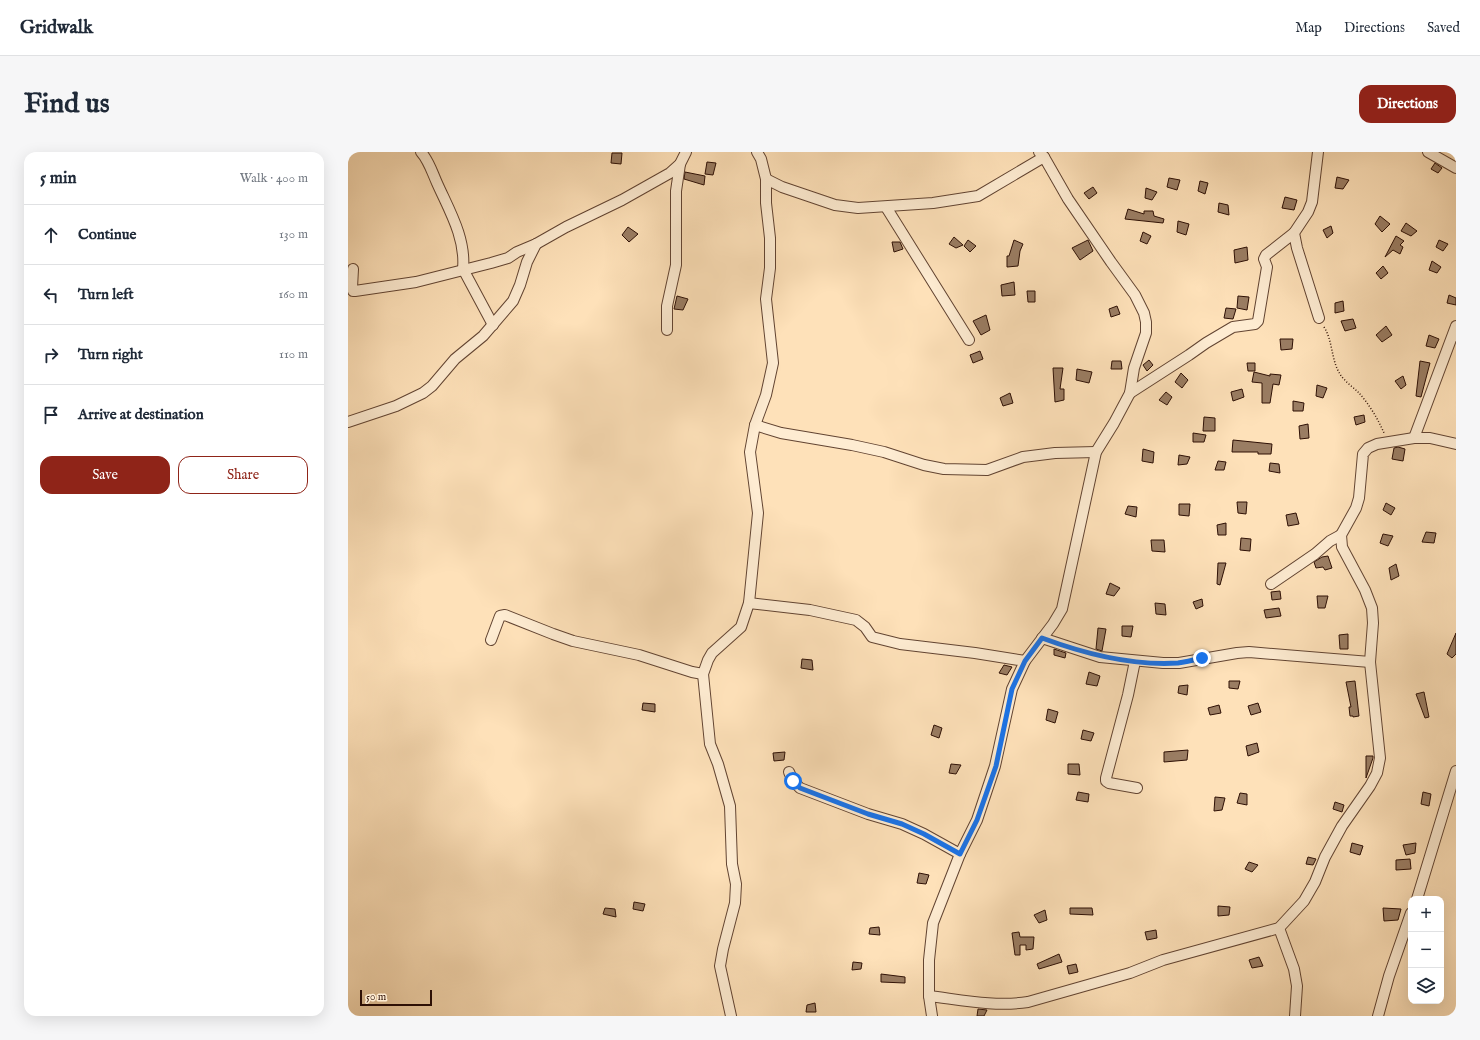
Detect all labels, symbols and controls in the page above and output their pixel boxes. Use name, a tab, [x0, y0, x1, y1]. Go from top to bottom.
text: Gridwalk	[20, 16, 93, 40]
text: Map	[1295, 19, 1322, 37]
text: Directions	[1344, 19, 1405, 37]
text: Saved	[1427, 19, 1460, 37]
button: Directions	[1359, 85, 1456, 123]
text: Find us	[24, 87, 110, 122]
text: 5 min	[40, 168, 77, 189]
text: Walk · 400 m	[240, 170, 308, 187]
icon: ahead	[40, 224, 62, 246]
text: Continue	[78, 225, 136, 244]
text: 130 m	[279, 226, 308, 243]
icon: left	[40, 284, 62, 306]
text: Turn left	[78, 285, 134, 304]
text: 160 m	[278, 286, 308, 303]
icon: right	[40, 344, 62, 366]
text: Turn right	[78, 345, 143, 364]
text: 110 m	[279, 346, 308, 363]
icon: arrive	[40, 404, 62, 426]
text: Arrive at destination	[78, 405, 204, 424]
button: Save	[40, 456, 170, 494]
button: Share	[178, 456, 308, 494]
route end	[1193, 649, 1211, 667]
route start	[784, 772, 802, 790]
map controls	[1408, 896, 1444, 1004]
button: +	[1408, 896, 1444, 932]
button: −	[1408, 932, 1444, 968]
button: layers	[1408, 968, 1444, 1004]
scale bar	[360, 988, 432, 1007]
text: 50 m	[366, 990, 386, 1004]

